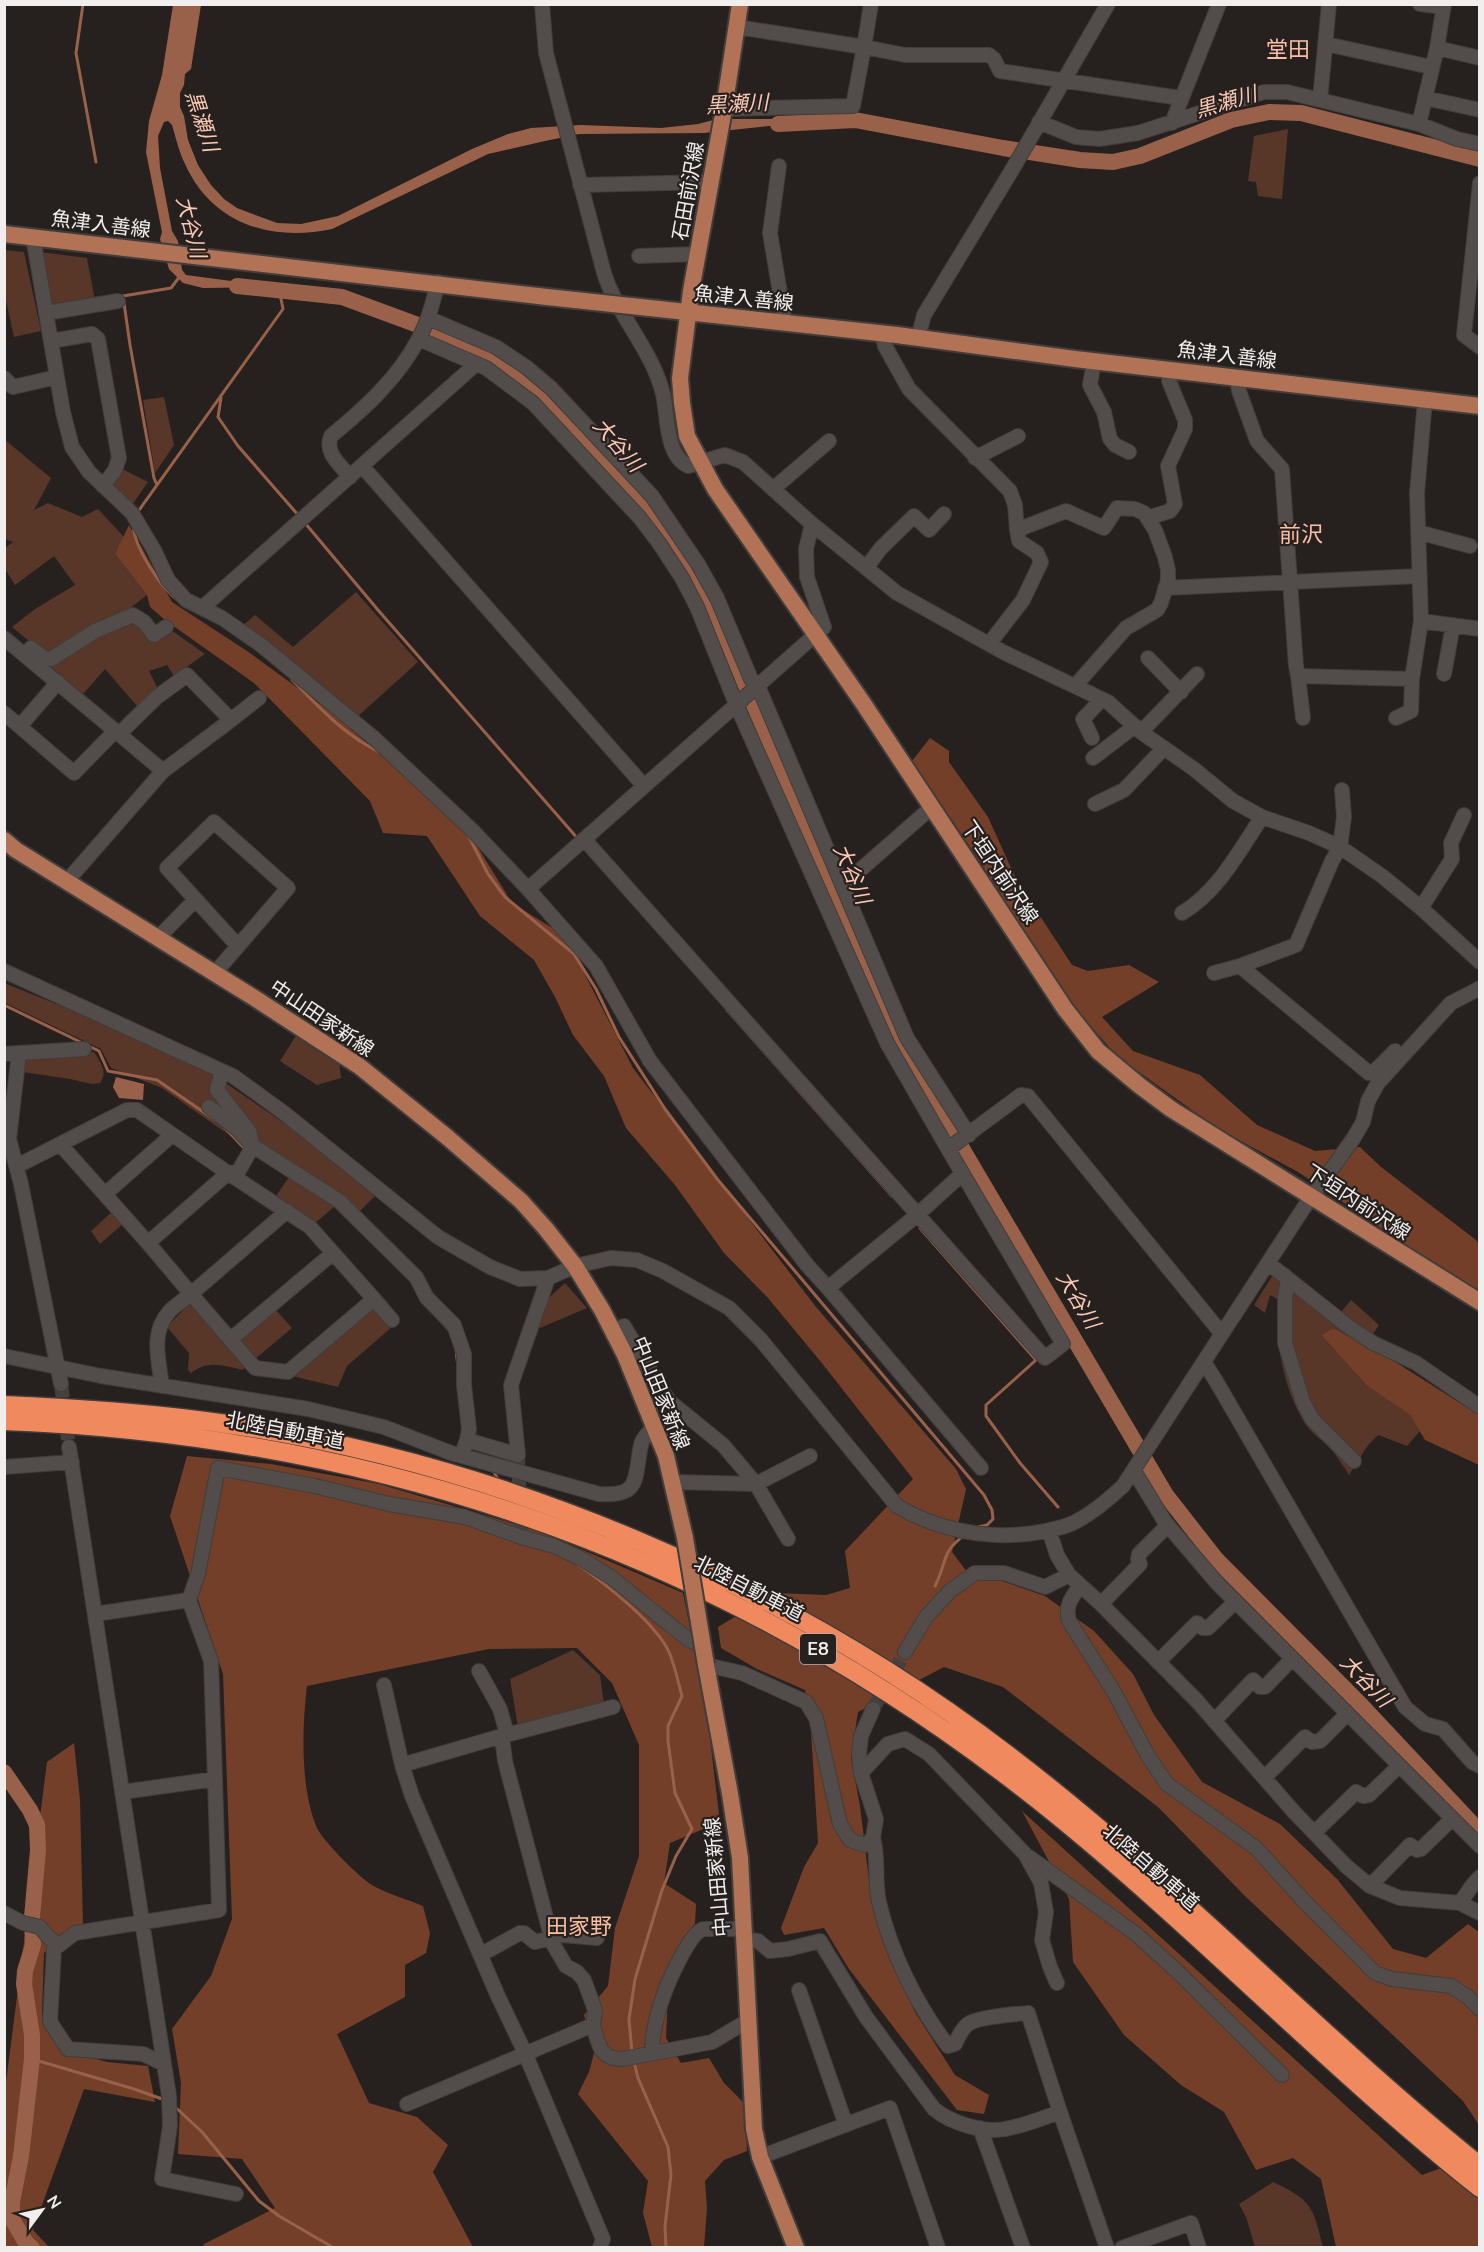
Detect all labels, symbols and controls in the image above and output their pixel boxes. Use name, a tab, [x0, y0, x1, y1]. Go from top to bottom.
district label: 堂田	[1266, 35, 1310, 65]
water label: 黒瀬川	[1192, 79, 1262, 124]
water label: 黒瀬川	[179, 87, 226, 157]
water label: 黒瀬川	[705, 88, 771, 120]
street label: 石田前沢線	[667, 140, 710, 243]
water label: 大谷川	[170, 193, 213, 263]
street label: 魚津入善線	[50, 205, 152, 244]
street label: 魚津入善線	[693, 280, 795, 317]
street label: 魚津入善線	[1176, 336, 1278, 375]
water label: 大谷川	[587, 412, 651, 479]
district label: 前沢	[1279, 520, 1323, 550]
street label: 下垣内前沢線	[955, 815, 1044, 930]
water label: 大谷川	[827, 840, 878, 910]
street label: 中山田家新線	[264, 974, 379, 1063]
street label: 下垣内前沢線	[1300, 1158, 1415, 1246]
water label: 大谷川	[1050, 1266, 1107, 1336]
street label: 中山田家新線	[626, 1332, 696, 1454]
street label: 北陸自動車道	[223, 1406, 346, 1455]
street label: 北陸自動車道	[689, 1549, 808, 1628]
road number: E8	[800, 1634, 836, 1664]
water label: 大谷川	[1334, 1649, 1399, 1715]
street label: 中山田家新線	[699, 1816, 736, 1938]
street label: 北陸自動車道	[1097, 1818, 1205, 1917]
district label: 田家野	[546, 1912, 612, 1942]
north arrow	[12, 2180, 72, 2240]
text: N	[41, 2191, 66, 2213]

